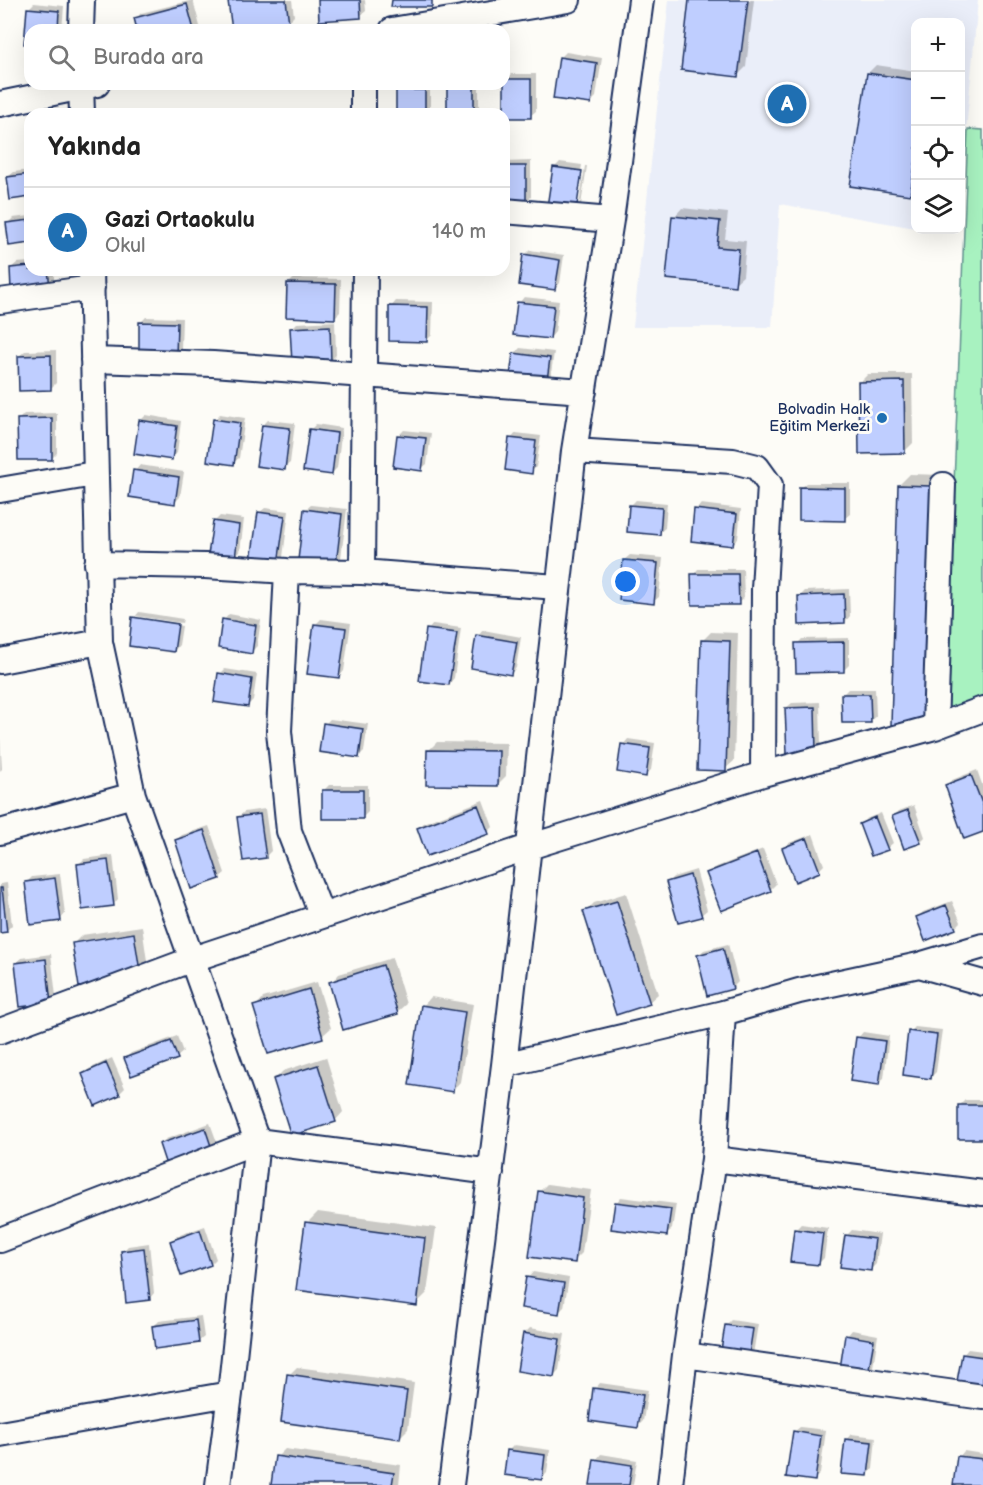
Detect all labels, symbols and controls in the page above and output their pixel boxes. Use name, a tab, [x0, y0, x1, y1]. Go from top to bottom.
map controls	[911, 18, 965, 234]
button: +	[911, 18, 965, 72]
search box	[24, 24, 510, 90]
icon: search	[45, 41, 78, 74]
text: Burada ara	[93, 44, 204, 71]
button: −	[911, 72, 965, 126]
pin: A	[768, 82, 806, 126]
button: locate	[911, 126, 965, 180]
text: Yakında	[48, 132, 141, 163]
button: layers	[911, 180, 965, 234]
text: Gazi Ortaokulu	[105, 207, 255, 234]
text: A	[61, 220, 74, 244]
text: 140 m	[432, 220, 486, 244]
text: Okul	[105, 234, 146, 258]
place label: Bolvadin Halk Eğitim Merkezi	[769, 400, 871, 436]
marker: Bolvadin Halk Eğitim Merkezi	[875, 411, 889, 425]
your location	[611, 567, 640, 596]

